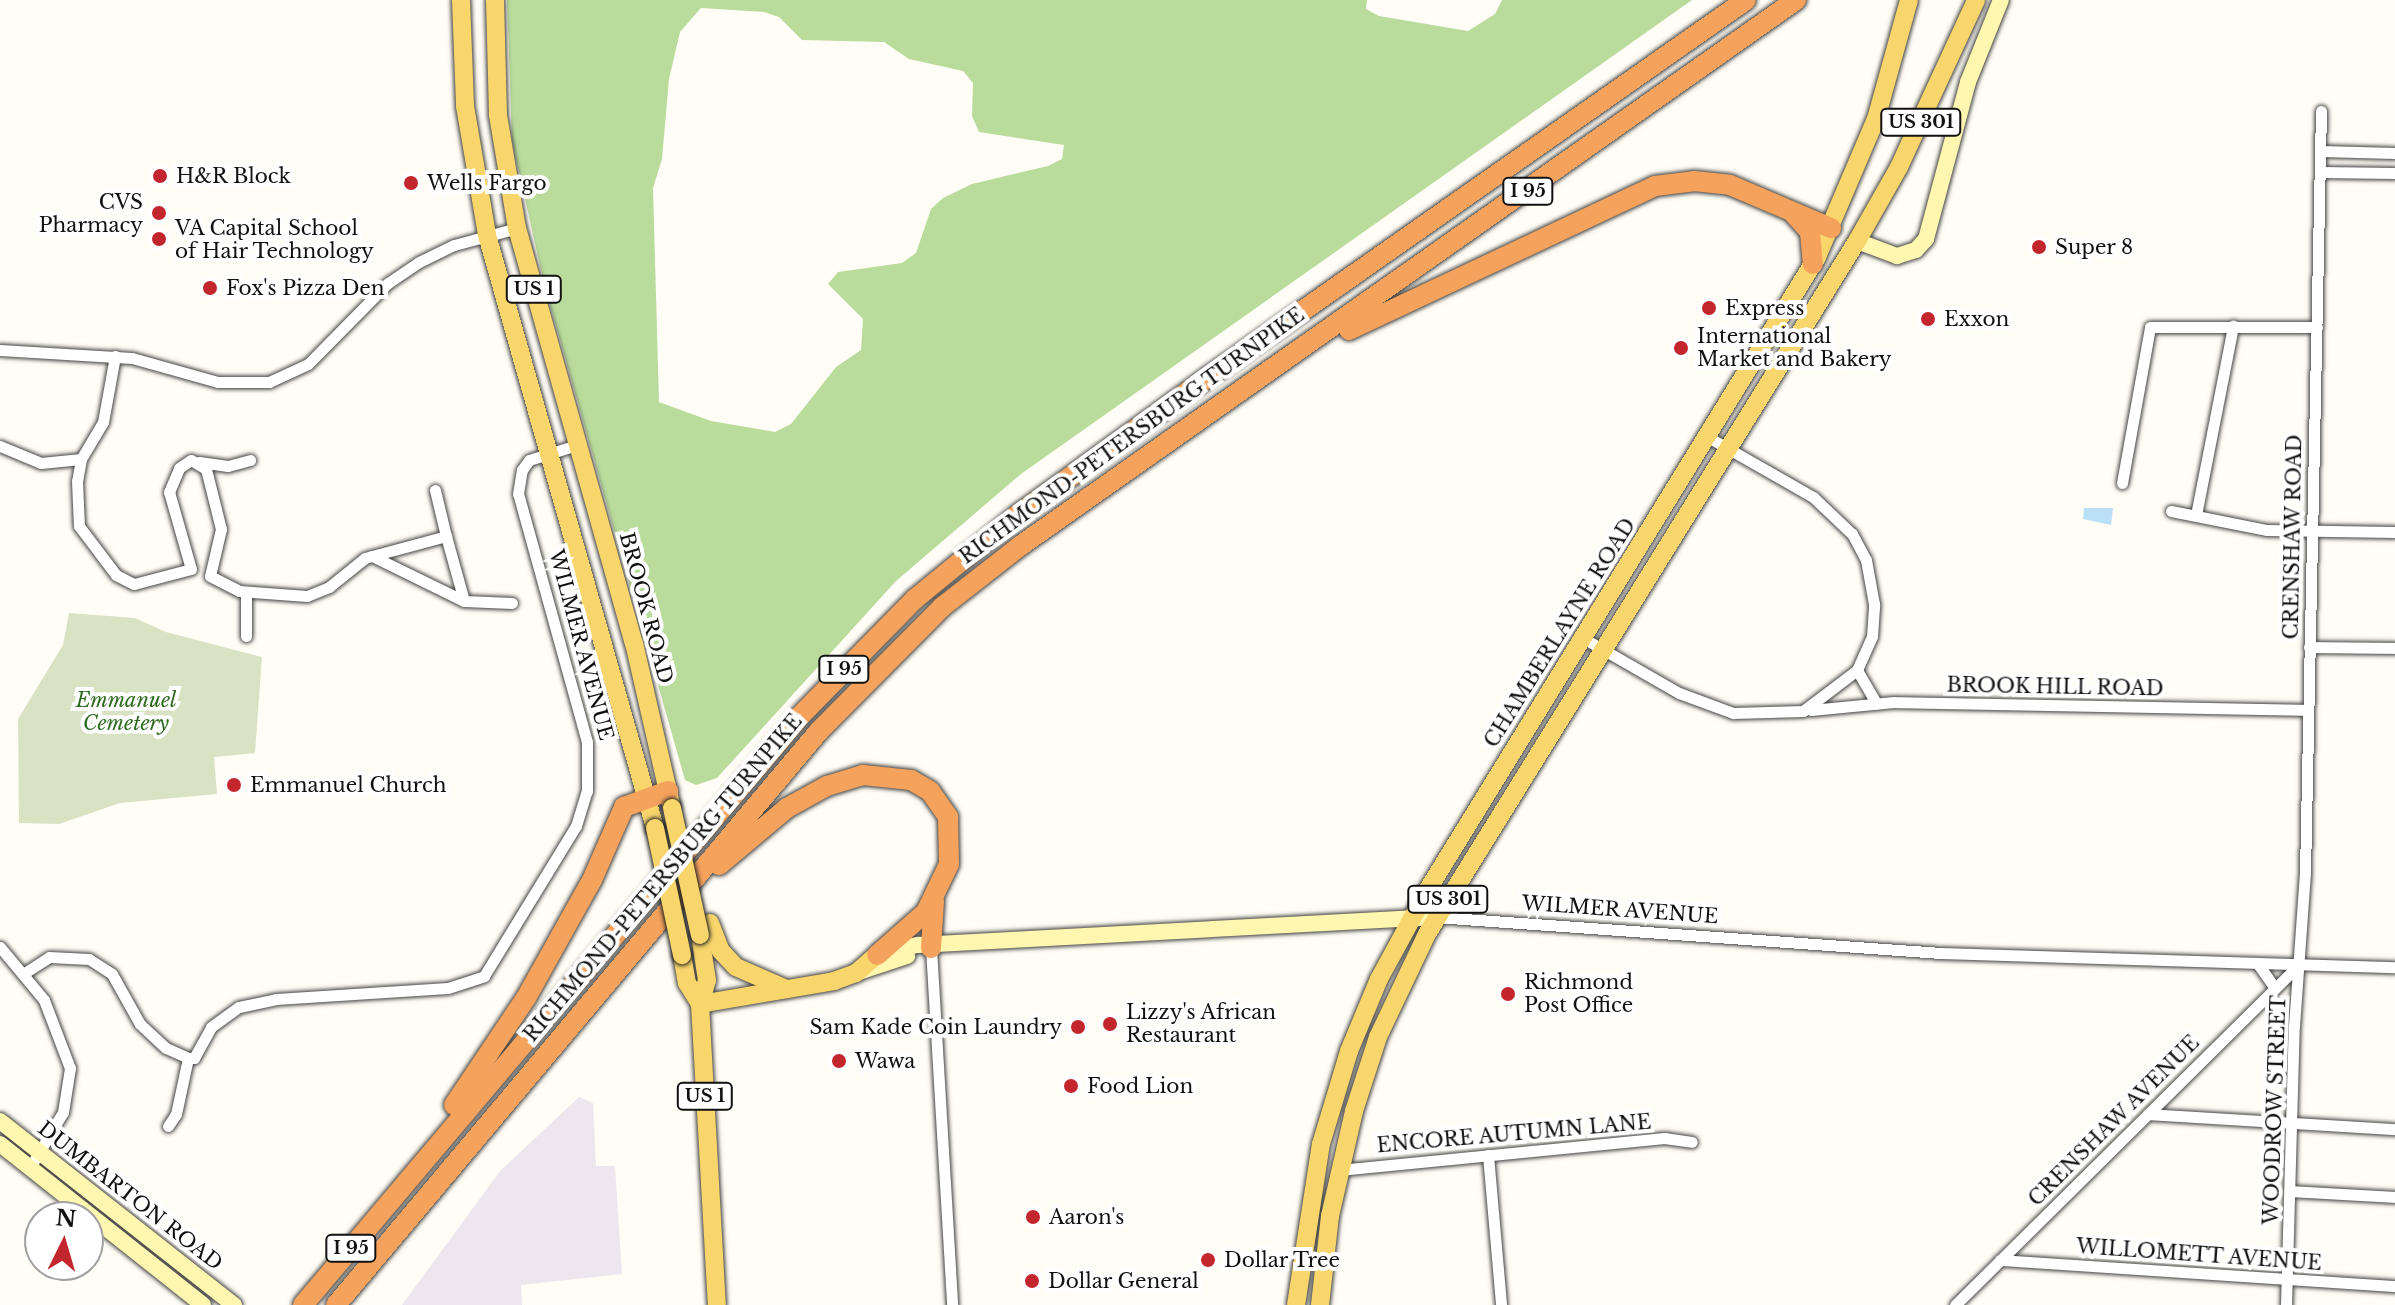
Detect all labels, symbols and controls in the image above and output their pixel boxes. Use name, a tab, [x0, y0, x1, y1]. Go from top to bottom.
road number: US 301	[1879, 108, 1963, 136]
place label: H&R Block	[176, 164, 292, 188]
marker: H&R Block	[151, 167, 169, 185]
place label: Wells Fargo	[427, 171, 547, 195]
marker: Wells Fargo	[402, 174, 420, 192]
road number: I 95	[1502, 177, 1554, 205]
place label: CVS Pharmacy	[39, 190, 143, 237]
marker: CVS Pharmacy	[150, 204, 168, 222]
place label: VA Capital School of Hair Technology	[175, 216, 375, 263]
marker: VA Capital School of Hair Technology	[150, 230, 168, 248]
place label: Super 8	[2055, 235, 2134, 259]
marker: Super 8	[2030, 238, 2048, 256]
road number: US 1	[504, 275, 564, 303]
place label: Fox's Pizza Den	[226, 276, 385, 300]
marker: Fox's Pizza Den	[201, 279, 219, 297]
place label: Express	[1725, 296, 1804, 320]
marker: Express	[1700, 299, 1718, 317]
street label: RICHMOND-PETERSBURG TURNPIKE	[955, 303, 1309, 569]
place label: Exxon	[1944, 307, 2009, 331]
marker: Exxon	[1919, 310, 1937, 328]
place label: International Market and Bakery	[1697, 324, 1892, 371]
marker: International Market and Bakery	[1672, 339, 1690, 357]
street label: CRENSHAW ROAD	[2279, 434, 2307, 640]
street label: CHAMBERLAYNE ROAD	[1479, 514, 1641, 752]
street label: BROOK ROAD	[614, 529, 678, 687]
street label: WILMER AVENUE	[544, 546, 618, 744]
road number: I 95	[818, 655, 870, 683]
street label: BROOK HILL ROAD	[1946, 673, 2164, 701]
park label: Emmanuel Cemetery	[76, 688, 176, 735]
street label: RICHMOND-PETERSBURG TURNPIKE	[518, 709, 808, 1047]
place label: Emmanuel Church	[250, 773, 446, 797]
marker: Emmanuel Church	[225, 776, 243, 794]
road number: US 301	[1406, 885, 1490, 913]
street label: WILMER AVENUE	[1520, 891, 1720, 929]
place label: Richmond Post Office	[1524, 970, 1633, 1017]
marker: Richmond Post Office	[1499, 985, 1517, 1003]
street label: WOODROW STREET	[2259, 994, 2291, 1226]
place label: Lizzy's African Restaurant	[1126, 1000, 1277, 1047]
place label: Sam Kade Coin Laundry	[809, 1015, 1062, 1039]
marker: Lizzy's African Restaurant	[1101, 1015, 1119, 1033]
marker: Sam Kade Coin Laundry	[1069, 1018, 1087, 1036]
street label: CRENSHAW AVENUE	[2023, 1030, 2205, 1212]
place label: Wawa	[855, 1049, 915, 1073]
marker: Wawa	[830, 1052, 848, 1070]
place label: Food Lion	[1087, 1074, 1193, 1098]
marker: Food Lion	[1062, 1077, 1080, 1095]
road number: US 1	[675, 1082, 735, 1110]
street label: ENCORE AUTUMN LANE	[1375, 1110, 1653, 1158]
street label: DUMBARTON ROAD	[33, 1117, 227, 1275]
north arrow	[24, 1201, 104, 1281]
place label: Aaron's	[1049, 1205, 1124, 1229]
marker: Aaron's	[1024, 1208, 1042, 1226]
road number: I 95	[325, 1234, 377, 1262]
street label: WILLOMETT AVENUE	[2075, 1234, 2323, 1276]
place label: Dollar Tree	[1224, 1248, 1341, 1272]
marker: Dollar Tree	[1199, 1251, 1217, 1269]
place label: Dollar General	[1048, 1269, 1199, 1293]
marker: Dollar General	[1023, 1272, 1041, 1290]

